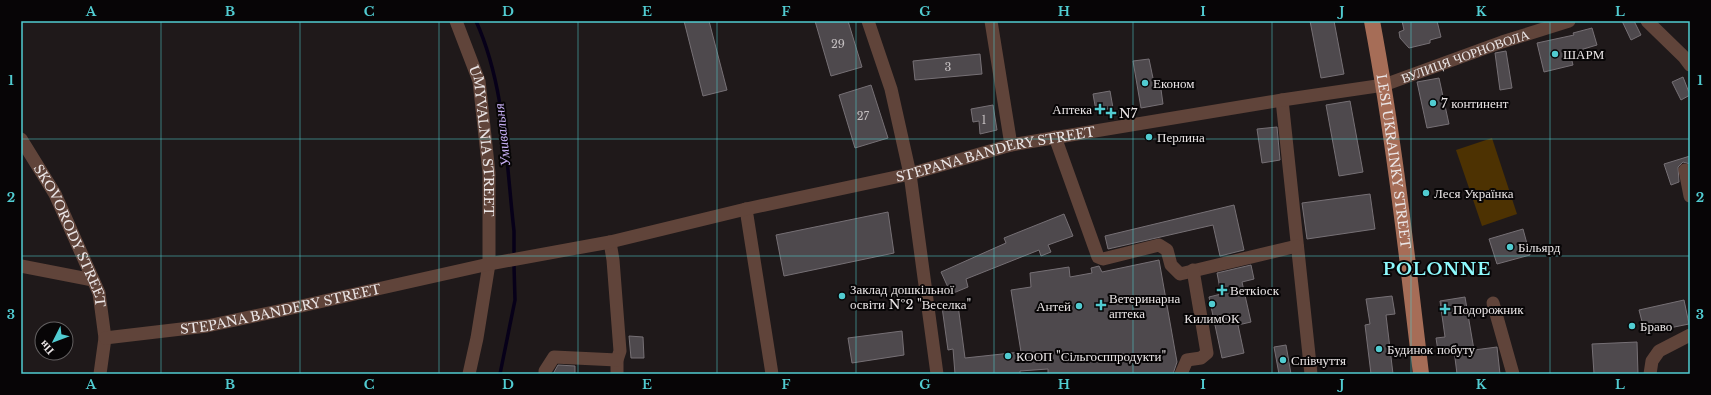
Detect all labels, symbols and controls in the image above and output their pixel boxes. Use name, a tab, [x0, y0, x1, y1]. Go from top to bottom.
text: A	[85, 3, 97, 20]
text: B	[225, 3, 235, 20]
text: C	[364, 3, 375, 20]
text: D	[502, 3, 514, 20]
text: E	[642, 3, 652, 20]
text: F	[782, 3, 791, 20]
text: G	[919, 3, 931, 20]
text: H	[1058, 3, 1070, 20]
text: I	[1200, 3, 1206, 20]
text: J	[1336, 3, 1345, 20]
text: K	[1476, 3, 1487, 20]
text: L	[1615, 3, 1625, 20]
street label: ВУЛИЦЯ ЧОРНОВОЛА	[1399, 26, 1532, 87]
house number: 29	[831, 37, 845, 51]
place label: ШАРМ	[1563, 46, 1605, 63]
marker: ШАРМ	[1550, 49, 1560, 59]
house number: 3	[945, 60, 952, 74]
street label: UMYVALNIA STREET	[465, 63, 497, 217]
text: 1	[8, 72, 14, 89]
text: 1	[1697, 72, 1703, 89]
street label: LESI UKRAINKY STREET	[1372, 73, 1414, 250]
place label: Економ	[1153, 75, 1195, 92]
marker: Економ	[1140, 78, 1150, 88]
place label: 7 континент	[1441, 95, 1509, 112]
marker: 7 континент	[1428, 98, 1438, 108]
place label: Аптека	[1052, 101, 1092, 118]
water label: Умивальня	[490, 102, 514, 168]
marker: Аптека	[1095, 104, 1105, 114]
place label: N7	[1119, 105, 1138, 122]
marker: N7	[1106, 108, 1116, 118]
house number: 27	[857, 109, 870, 123]
house number: 1	[982, 113, 987, 127]
street label: STEPANA BANDERY STREET	[894, 123, 1097, 186]
place label: Перлина	[1157, 129, 1205, 146]
marker: Перлина	[1144, 132, 1154, 142]
street label: SKOVORODY STREET	[30, 161, 109, 309]
place label: Леся Українка	[1434, 185, 1514, 202]
marker: Леся Українка	[1421, 188, 1431, 198]
text: 2	[7, 189, 15, 206]
text: 2	[1696, 189, 1704, 206]
place label: Більярд	[1518, 239, 1561, 256]
marker: Більярд	[1505, 242, 1515, 252]
district label: POLONNE	[1383, 259, 1491, 280]
street label: STEPANA BANDERY STREET	[179, 280, 383, 338]
place label: Заклад дошкільної освіти №2 "Веселка"	[850, 281, 971, 313]
place label: Веткіоск	[1230, 282, 1280, 299]
marker: Веткіоск	[1217, 285, 1227, 295]
place label: Ветеринарна аптека	[1109, 290, 1181, 322]
marker: Заклад дошкільної освіти №2 "Веселка"	[837, 291, 847, 301]
place label: Антей	[1036, 298, 1071, 315]
marker: КилимОК	[1207, 299, 1217, 309]
marker: Ветеринарна аптека	[1096, 300, 1106, 310]
marker: Антей	[1074, 301, 1084, 311]
place label: Подорожник	[1453, 301, 1524, 318]
marker: Подорожник	[1440, 304, 1450, 314]
text: 3	[7, 306, 15, 323]
text: 3	[1696, 306, 1704, 323]
place label: КилимОК	[1184, 310, 1240, 327]
place label: Браво	[1640, 318, 1672, 335]
north arrow	[34, 321, 74, 361]
marker: Браво	[1627, 321, 1637, 331]
text: Пн	[36, 337, 57, 358]
place label: Будинок побуту	[1387, 341, 1475, 358]
marker: Будинок побуту	[1374, 344, 1384, 354]
place label: КООП "Сільгосппродукти"	[1016, 348, 1166, 365]
marker: КООП "Сільгосппродукти"	[1003, 351, 1013, 361]
place label: Співчуття	[1291, 352, 1346, 369]
marker: Співчуття	[1278, 355, 1288, 365]
text: A	[85, 376, 97, 393]
text: B	[225, 376, 235, 393]
text: C	[364, 376, 375, 393]
text: D	[502, 376, 514, 393]
text: E	[642, 376, 652, 393]
text: F	[782, 376, 791, 393]
text: G	[919, 376, 931, 393]
text: H	[1058, 376, 1070, 393]
text: I	[1200, 376, 1206, 393]
text: J	[1336, 376, 1345, 393]
text: K	[1476, 376, 1487, 393]
text: L	[1615, 376, 1625, 393]

